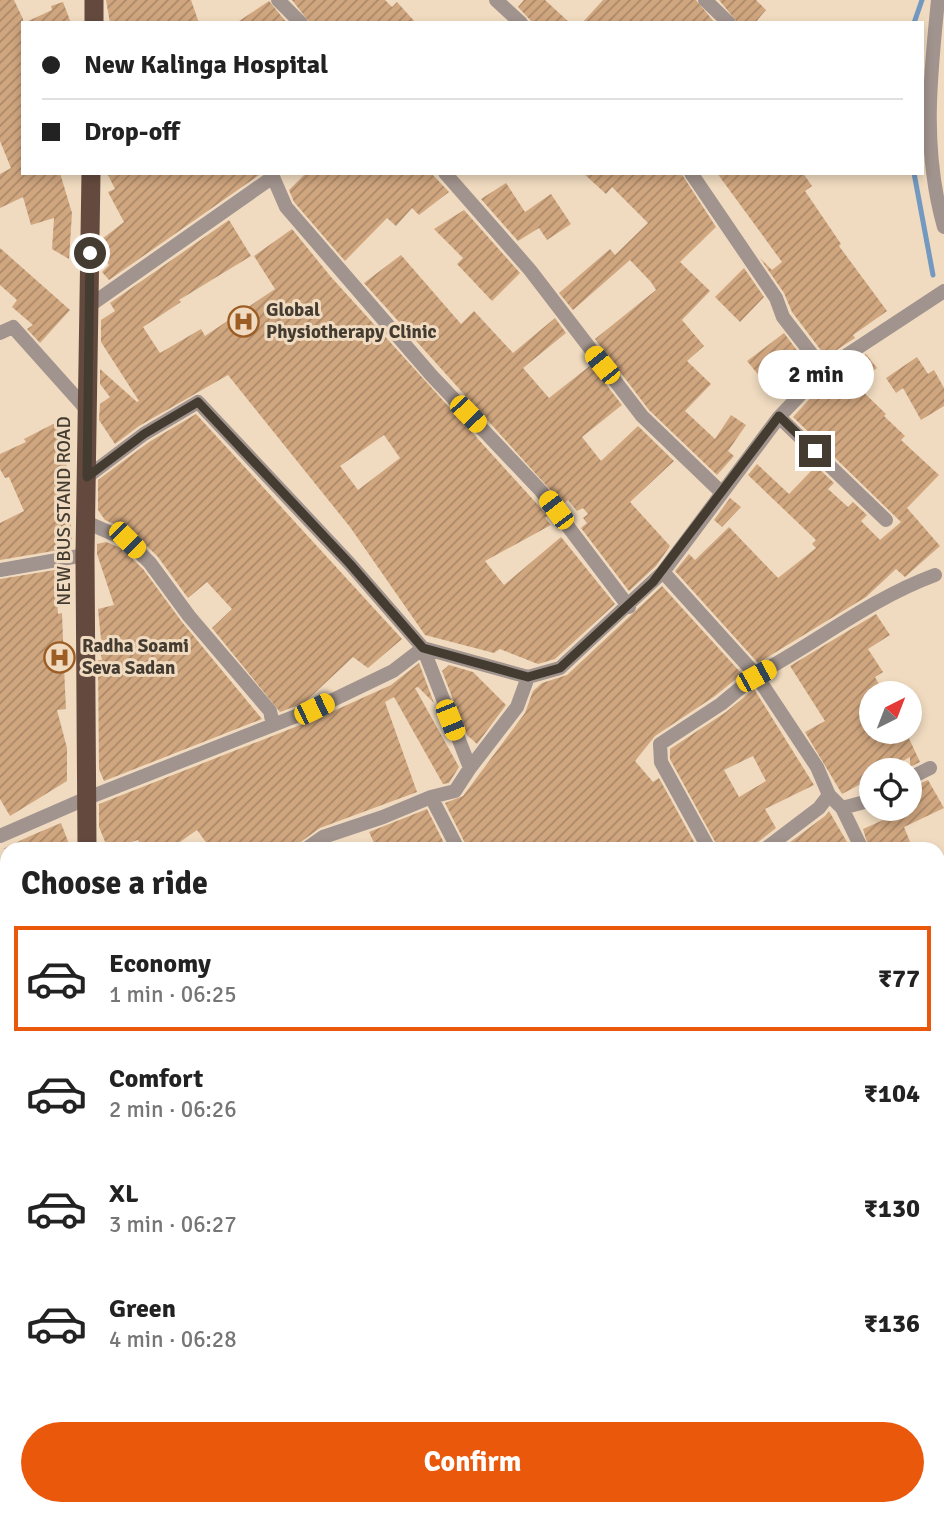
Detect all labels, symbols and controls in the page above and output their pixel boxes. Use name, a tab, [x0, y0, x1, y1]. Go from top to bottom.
text: New Kalinga Hospital	[84, 49, 328, 81]
text: Drop-off	[84, 116, 180, 148]
route start	[74, 237, 106, 269]
place label: Global Physiotherapy Clinic	[266, 298, 437, 344]
hospital icon: Global Physiotherapy Clinic	[226, 304, 260, 338]
car	[581, 342, 624, 388]
callout: 2 min	[757, 350, 873, 398]
text: 2 min	[788, 360, 844, 389]
car	[446, 392, 491, 436]
street label: NEW BUS STAND ROAD	[52, 416, 76, 606]
route end	[799, 435, 831, 467]
car	[535, 487, 578, 533]
car	[105, 518, 150, 562]
place label: Radha Soami Seva Sadan	[82, 634, 189, 680]
hospital icon: Radha Soami Seva Sadan	[42, 640, 76, 674]
car	[733, 657, 780, 695]
north arrow	[859, 681, 922, 744]
map controls	[859, 681, 922, 821]
car	[291, 690, 338, 728]
car	[433, 697, 468, 743]
button: locate	[859, 758, 922, 821]
text: Choose a ride	[21, 864, 208, 903]
icon: car	[25, 947, 88, 1010]
text: Economy	[109, 948, 211, 980]
text: ₹77	[878, 963, 920, 995]
text: 1 min · 06:25	[109, 980, 237, 1009]
icon: car	[25, 1062, 88, 1125]
text: Comfort	[109, 1063, 203, 1095]
text: ₹104	[864, 1078, 920, 1110]
text: 2 min · 06:26	[109, 1095, 237, 1124]
icon: car	[25, 1177, 88, 1240]
text: XL	[109, 1178, 139, 1210]
text: ₹130	[864, 1193, 920, 1225]
text: 3 min · 06:27	[109, 1210, 237, 1239]
icon: car	[25, 1292, 88, 1355]
text: Green	[109, 1293, 176, 1325]
text: ₹136	[864, 1308, 920, 1340]
text: 4 min · 06:28	[109, 1325, 237, 1354]
button: Confirm	[21, 1422, 924, 1502]

